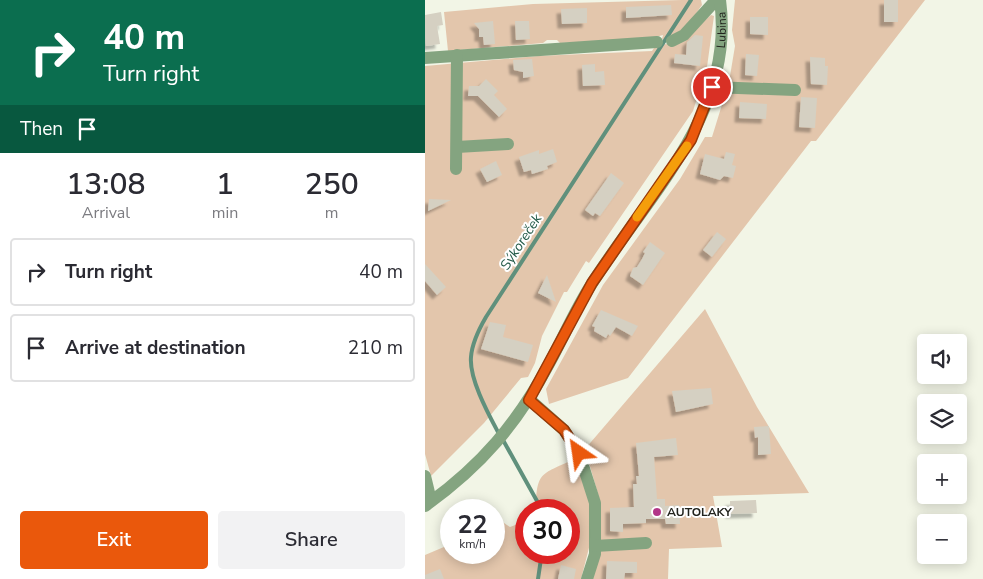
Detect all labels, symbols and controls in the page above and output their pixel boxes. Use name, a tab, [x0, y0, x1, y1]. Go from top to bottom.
street label: Lubina	[713, 11, 730, 49]
text: 40 m	[103, 14, 185, 61]
icon: right	[20, 20, 85, 85]
text: Turn right	[103, 59, 199, 89]
pin	[691, 66, 733, 108]
icon: arrive	[698, 73, 726, 101]
icon: arrive	[73, 115, 101, 143]
text: Then	[20, 116, 63, 142]
text: 13:08	[66, 164, 145, 205]
text: 1	[216, 164, 234, 205]
text: 250	[305, 164, 359, 205]
text: Arrival	[82, 202, 130, 224]
text: min	[212, 202, 238, 224]
text: m	[325, 202, 339, 224]
water label: Sýkoreček	[496, 209, 547, 274]
icon: right	[22, 258, 50, 286]
text: Turn right	[65, 259, 152, 285]
text: 40 m	[359, 259, 403, 285]
icon: arrive	[22, 334, 50, 362]
map controls	[917, 334, 967, 564]
button: sound	[917, 334, 967, 384]
text: Arrive at destination	[65, 335, 246, 361]
text: 210 m	[348, 335, 403, 361]
button: layers	[917, 394, 967, 444]
position arrow	[552, 426, 604, 478]
button: +	[917, 454, 967, 504]
speed limit sign: 30	[515, 499, 580, 564]
place label: AUTOLAKY	[667, 504, 732, 520]
marker: AUTOLAKY	[651, 506, 663, 518]
text: 22	[457, 508, 488, 542]
button: Exit	[20, 511, 208, 569]
button: Share	[218, 511, 405, 569]
button: −	[917, 514, 967, 564]
text: km/h	[459, 536, 486, 552]

